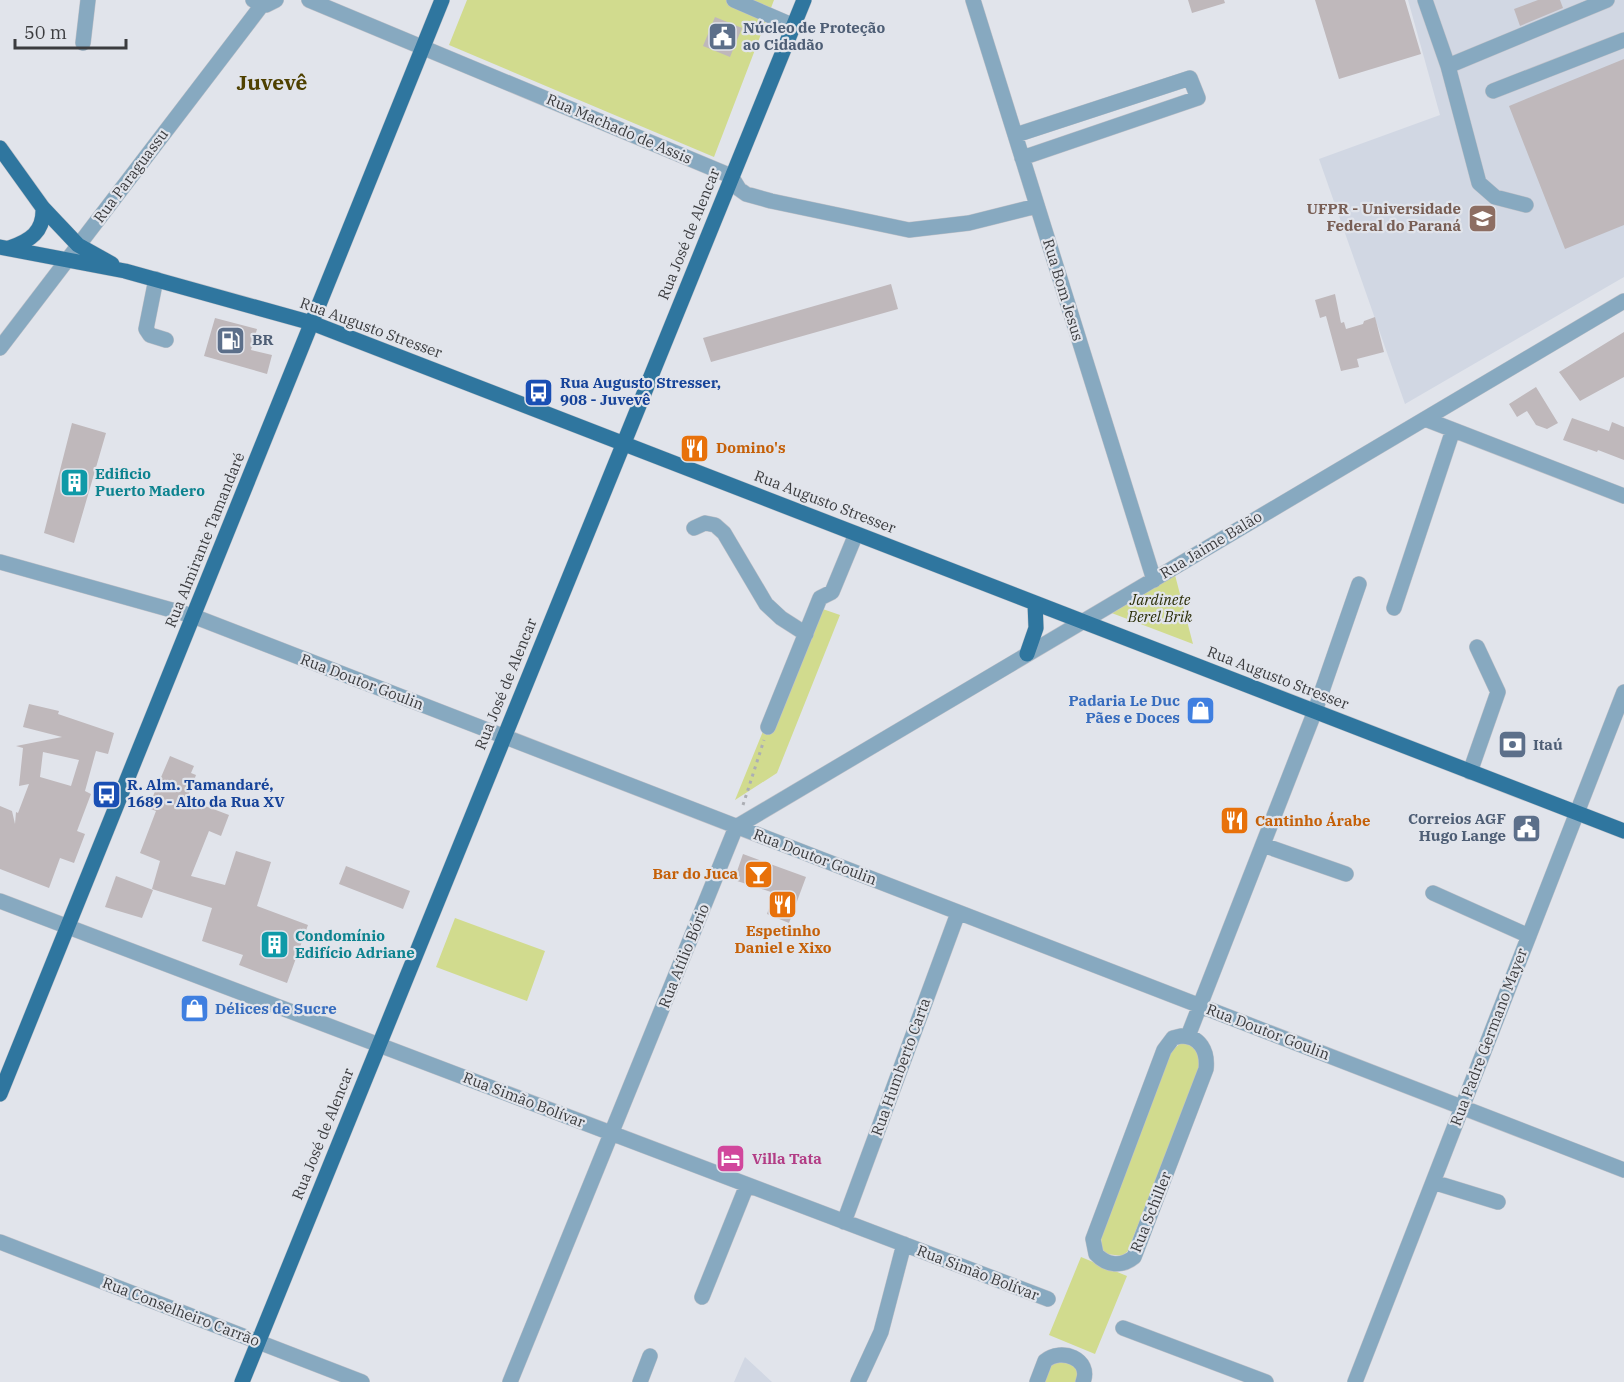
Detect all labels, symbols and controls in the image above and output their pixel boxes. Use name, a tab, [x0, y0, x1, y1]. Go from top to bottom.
scale bar	[15, 12, 126, 50]
place label: Núcleo de Proteção ao Cidadão	[743, 18, 885, 54]
text: 50 m	[24, 21, 67, 44]
public building icon: Núcleo de Proteção ao Cidadão	[706, 21, 738, 53]
district label: Juvevê	[237, 68, 308, 96]
street label: Rua Machado de Assis	[544, 89, 695, 168]
street label: Rua Paraguassu	[89, 125, 172, 226]
street label: Rua José de Alencar	[653, 165, 724, 302]
place label: UFPR - Universidade Federal do Paraná	[1306, 199, 1461, 235]
school or university icon: UFPR - Universidade Federal do Paraná	[1466, 202, 1498, 234]
street label: Rua Bom Jesus	[1039, 236, 1088, 343]
street label: Rua Augusto Stresser	[297, 293, 445, 362]
fuel station icon: BR	[215, 324, 247, 356]
place label: BR	[252, 330, 274, 349]
place label: Rua Augusto Stresser, 908 - Juvevê	[560, 373, 721, 409]
bus stop icon: Rua Augusto Stresser, 908 - Juvevê	[523, 376, 555, 408]
restaurant icon: Domino's	[679, 432, 711, 464]
place label: Domino's	[716, 438, 786, 457]
street label: Rua Almirante Tamandaré	[161, 449, 248, 630]
place label: Edificio Puerto Madero	[95, 464, 205, 500]
street label: Rua Augusto Stresser	[752, 466, 899, 537]
building icon: Edificio Puerto Madero	[58, 467, 90, 499]
street label: Rua Jaime Balão	[1156, 507, 1265, 583]
park label: Jardinete Berel Brik	[1127, 590, 1192, 626]
street label: Rua José de Alencar	[470, 615, 541, 752]
street label: Rua Augusto Stresser	[1205, 642, 1352, 713]
street label: Rua Doutor Goulin	[298, 649, 427, 714]
place label: Padaria Le Duc Pães e Doces	[1069, 691, 1180, 727]
shop icon: Padaria Le Duc Pães e Doces	[1185, 694, 1217, 726]
bank icon: Itaú	[1496, 729, 1528, 761]
place label: Itaú	[1533, 735, 1563, 754]
place label: R. Alm. Tamandaré, 1689 - Alto da Rua XV	[127, 775, 285, 811]
bus stop icon: R. Alm. Tamandaré, 1689 - Alto da Rua XV	[90, 778, 122, 810]
restaurant icon: Cantinho Árabe	[1218, 805, 1250, 837]
place label: Correios AGF Hugo Lange	[1408, 809, 1506, 845]
place label: Cantinho Árabe	[1255, 811, 1370, 830]
public building icon: Correios AGF Hugo Lange	[1511, 812, 1543, 844]
street label: Rua Doutor Goulin	[751, 824, 880, 889]
bar icon: Bar do Juca	[743, 858, 775, 890]
place label: Bar do Juca	[652, 864, 738, 883]
restaurant icon: Espetinho Daniel e Xixo	[767, 888, 799, 920]
street label: Rua Atílio Bório	[654, 901, 713, 1011]
place label: Espetinho Daniel e Xixo	[735, 921, 832, 957]
place label: Condomínio Edifício Adriane	[295, 926, 415, 962]
building icon: Condomínio Edifício Adriane	[258, 929, 290, 961]
street label: Rua Padre Germano Mayer	[1446, 945, 1531, 1128]
shop icon: Délices de Sucre	[178, 993, 210, 1025]
street label: Rua Humberto Carta	[867, 995, 934, 1138]
place label: Délices de Sucre	[215, 999, 337, 1018]
street label: Rua Doutor Goulin	[1204, 999, 1333, 1064]
street label: Rua José de Alencar	[287, 1065, 358, 1202]
street label: Rua Simão Bolívar	[460, 1067, 588, 1132]
hotel icon: Villa Tata	[715, 1143, 747, 1175]
place label: Villa Tata	[752, 1149, 822, 1168]
street label: Rua Schiller	[1126, 1168, 1175, 1255]
street label: Rua Simão Bolívar	[914, 1240, 1042, 1305]
street label: Rua Conselheiro Carrão	[100, 1273, 262, 1350]

